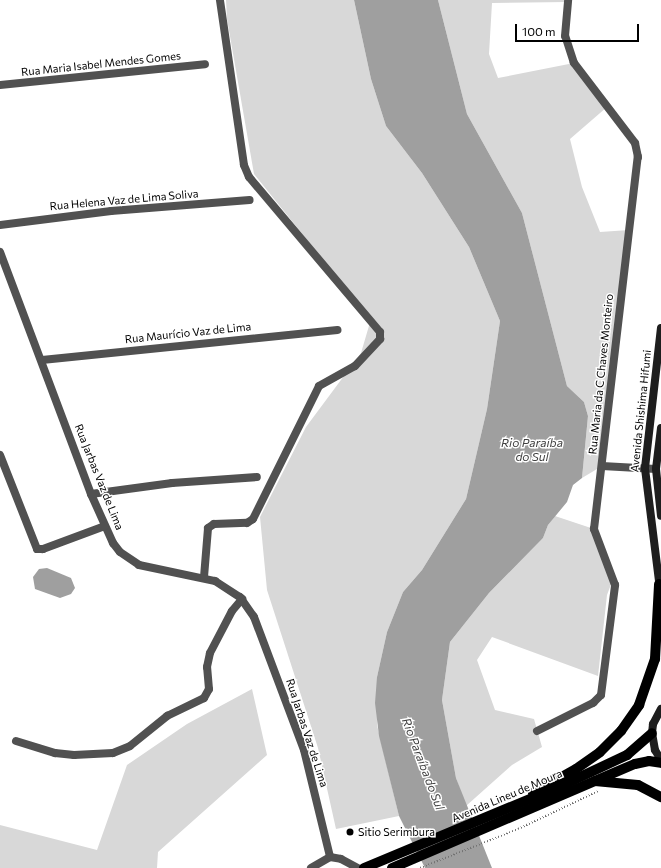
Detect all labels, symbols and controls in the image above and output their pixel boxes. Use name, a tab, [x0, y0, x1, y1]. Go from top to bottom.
scale bar	[517, 16, 641, 42]
text: 100 m	[522, 24, 556, 38]
street label: Rua Maria Isabel Mendes Gomes	[20, 49, 182, 79]
street label: Rua Helena Vaz de Lima Soliva	[49, 187, 199, 213]
street label: Rua Maria da C Chaves Monteiro	[586, 293, 616, 455]
street label: Rua Maurício Vaz de Lima	[124, 320, 252, 346]
street label: Avenida Shishima Hifumi	[628, 349, 654, 473]
street label: Rua Jarbas Vaz de Lima	[72, 422, 126, 532]
water label: Rio Paraíba do Sul	[501, 436, 563, 464]
street label: Rua Jarbas Vaz de Lima	[283, 677, 331, 789]
water label: Rio Paraíba do Sul	[399, 716, 447, 812]
street label: Avenida Lineu de Moura	[450, 767, 564, 825]
place label: Sitio Serimbura	[358, 825, 435, 839]
marker: Sitio Serimbura	[345, 827, 355, 837]

